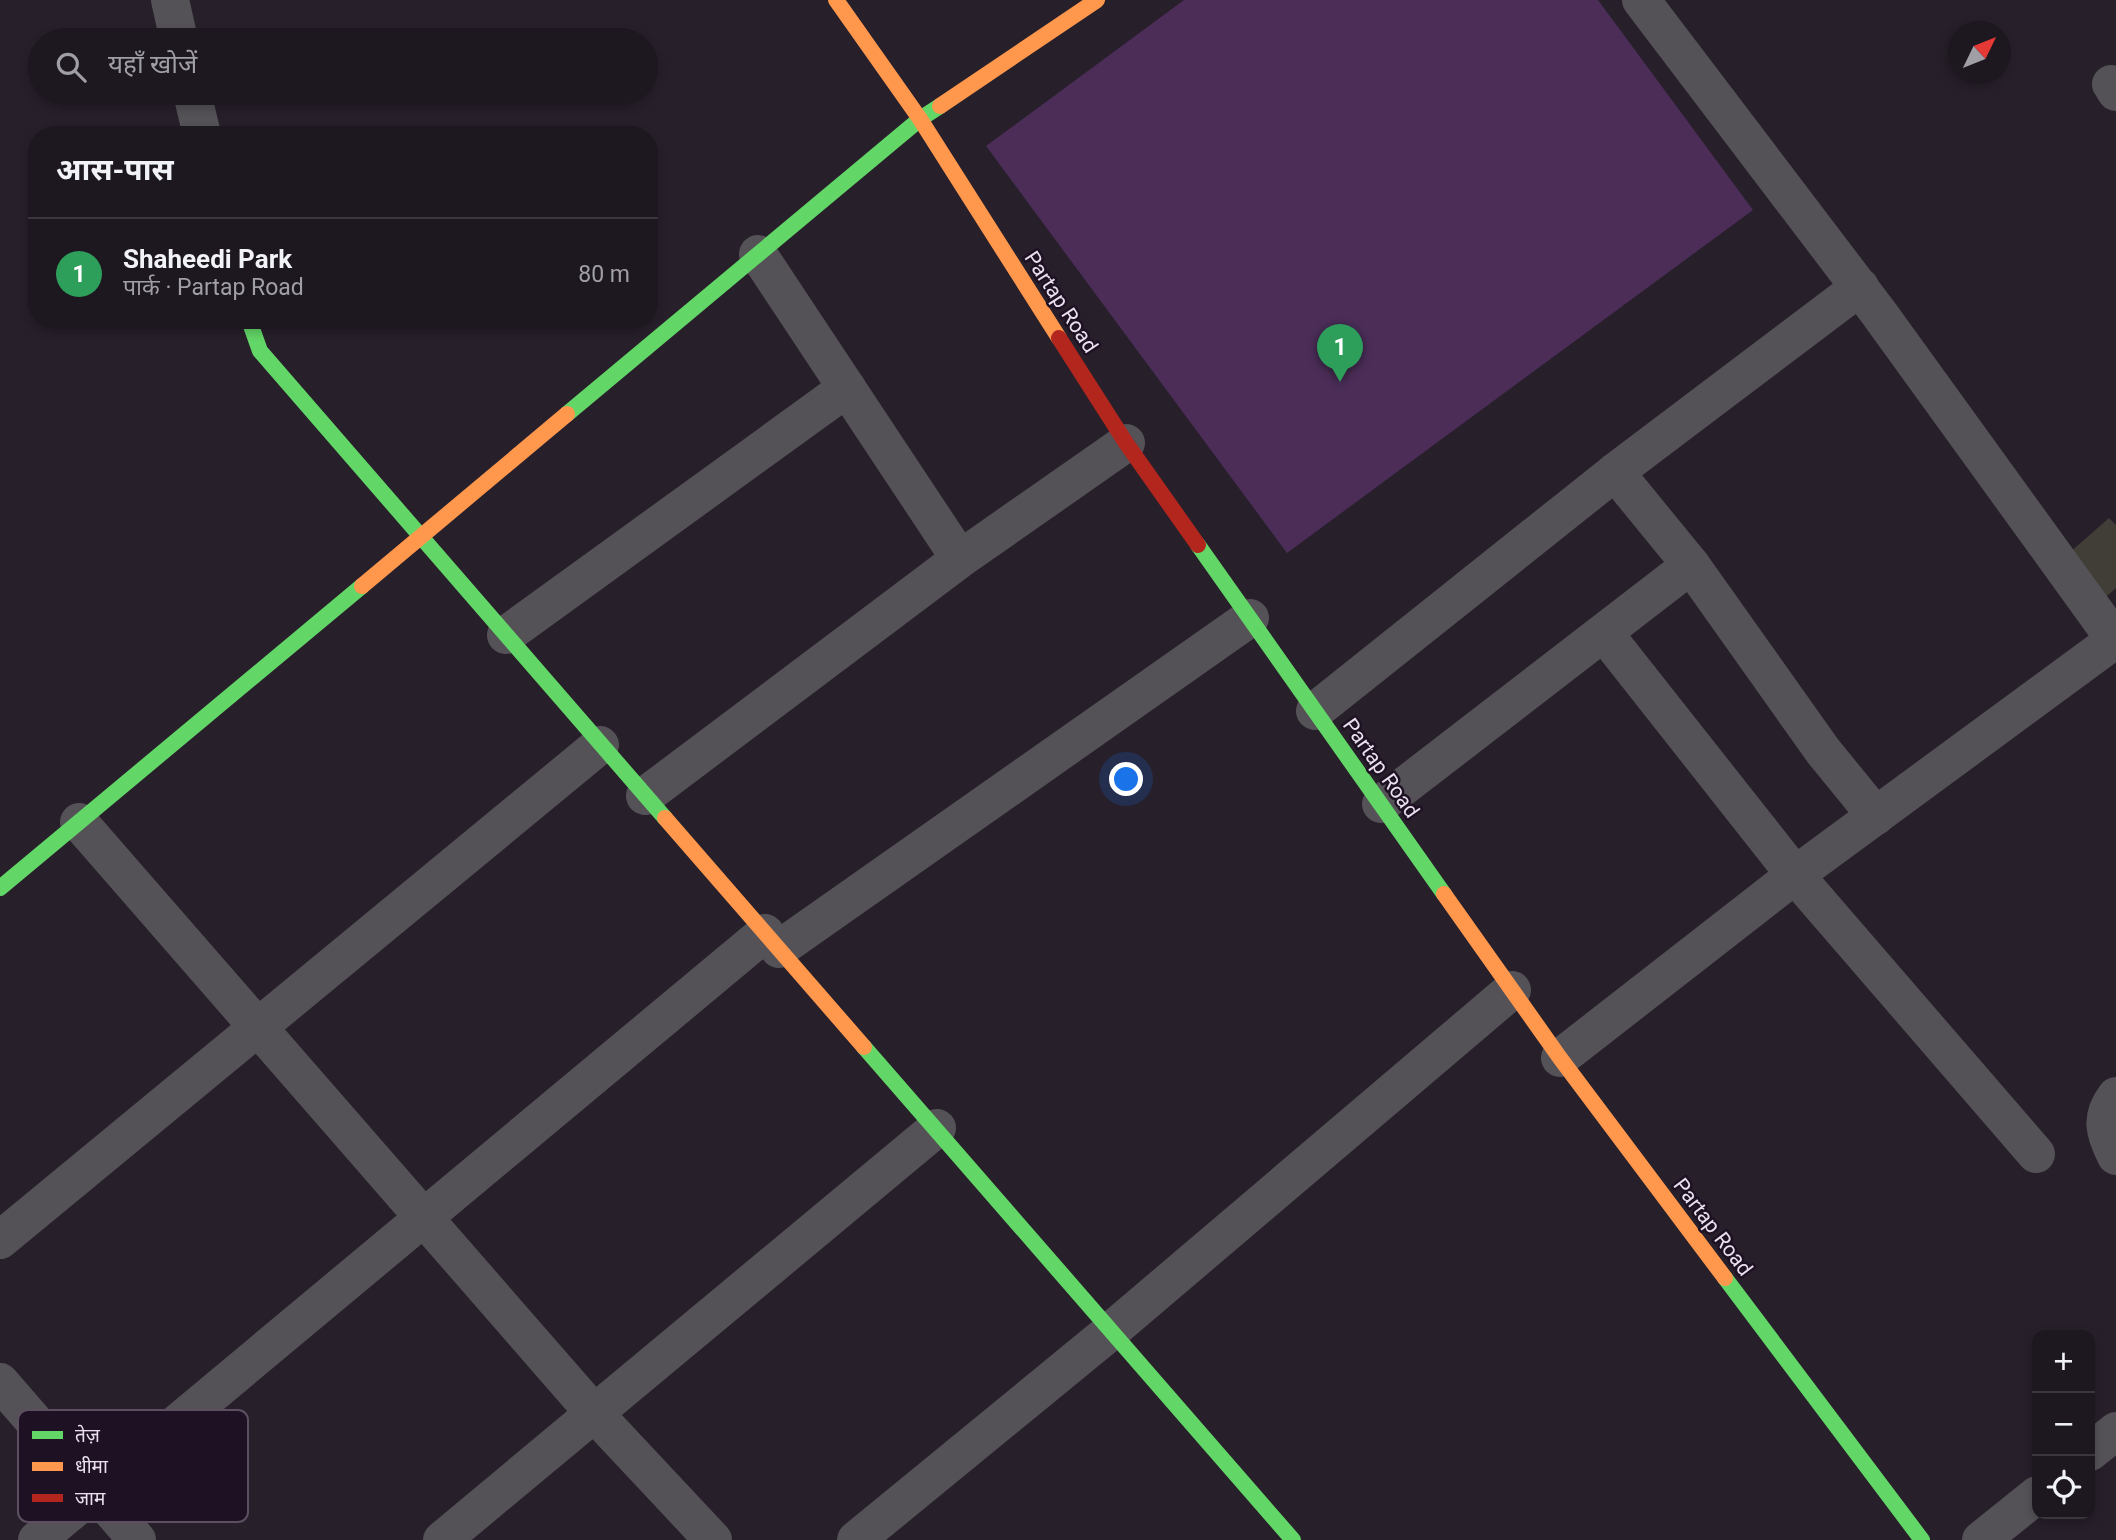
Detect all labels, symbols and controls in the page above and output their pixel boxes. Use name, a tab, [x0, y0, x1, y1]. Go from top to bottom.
north arrow	[1948, 21, 2011, 84]
search box	[28, 28, 658, 105]
icon: search	[52, 48, 90, 86]
text: यहाँ खोजें	[108, 49, 197, 79]
text: आस-पास	[56, 152, 174, 187]
text: Shaheedi Park	[123, 244, 292, 274]
street label: Partap Road	[1019, 247, 1103, 357]
text: 1	[72, 261, 86, 288]
text: 80 m	[578, 261, 630, 288]
text: पार्क · Partap Road	[123, 274, 304, 301]
pin: 1	[1317, 324, 1363, 382]
street label: Partap Road	[1338, 714, 1424, 822]
your location	[1109, 762, 1143, 796]
street label: Partap Road	[1669, 1174, 1757, 1280]
map controls	[2032, 1330, 2095, 1519]
button: +	[2032, 1330, 2095, 1393]
button: −	[2032, 1393, 2095, 1456]
legend	[18, 1410, 248, 1522]
text: तेज़	[75, 1424, 101, 1447]
text: धीमा	[75, 1455, 109, 1478]
button: locate	[2032, 1456, 2095, 1519]
text: जाम	[75, 1487, 106, 1510]

